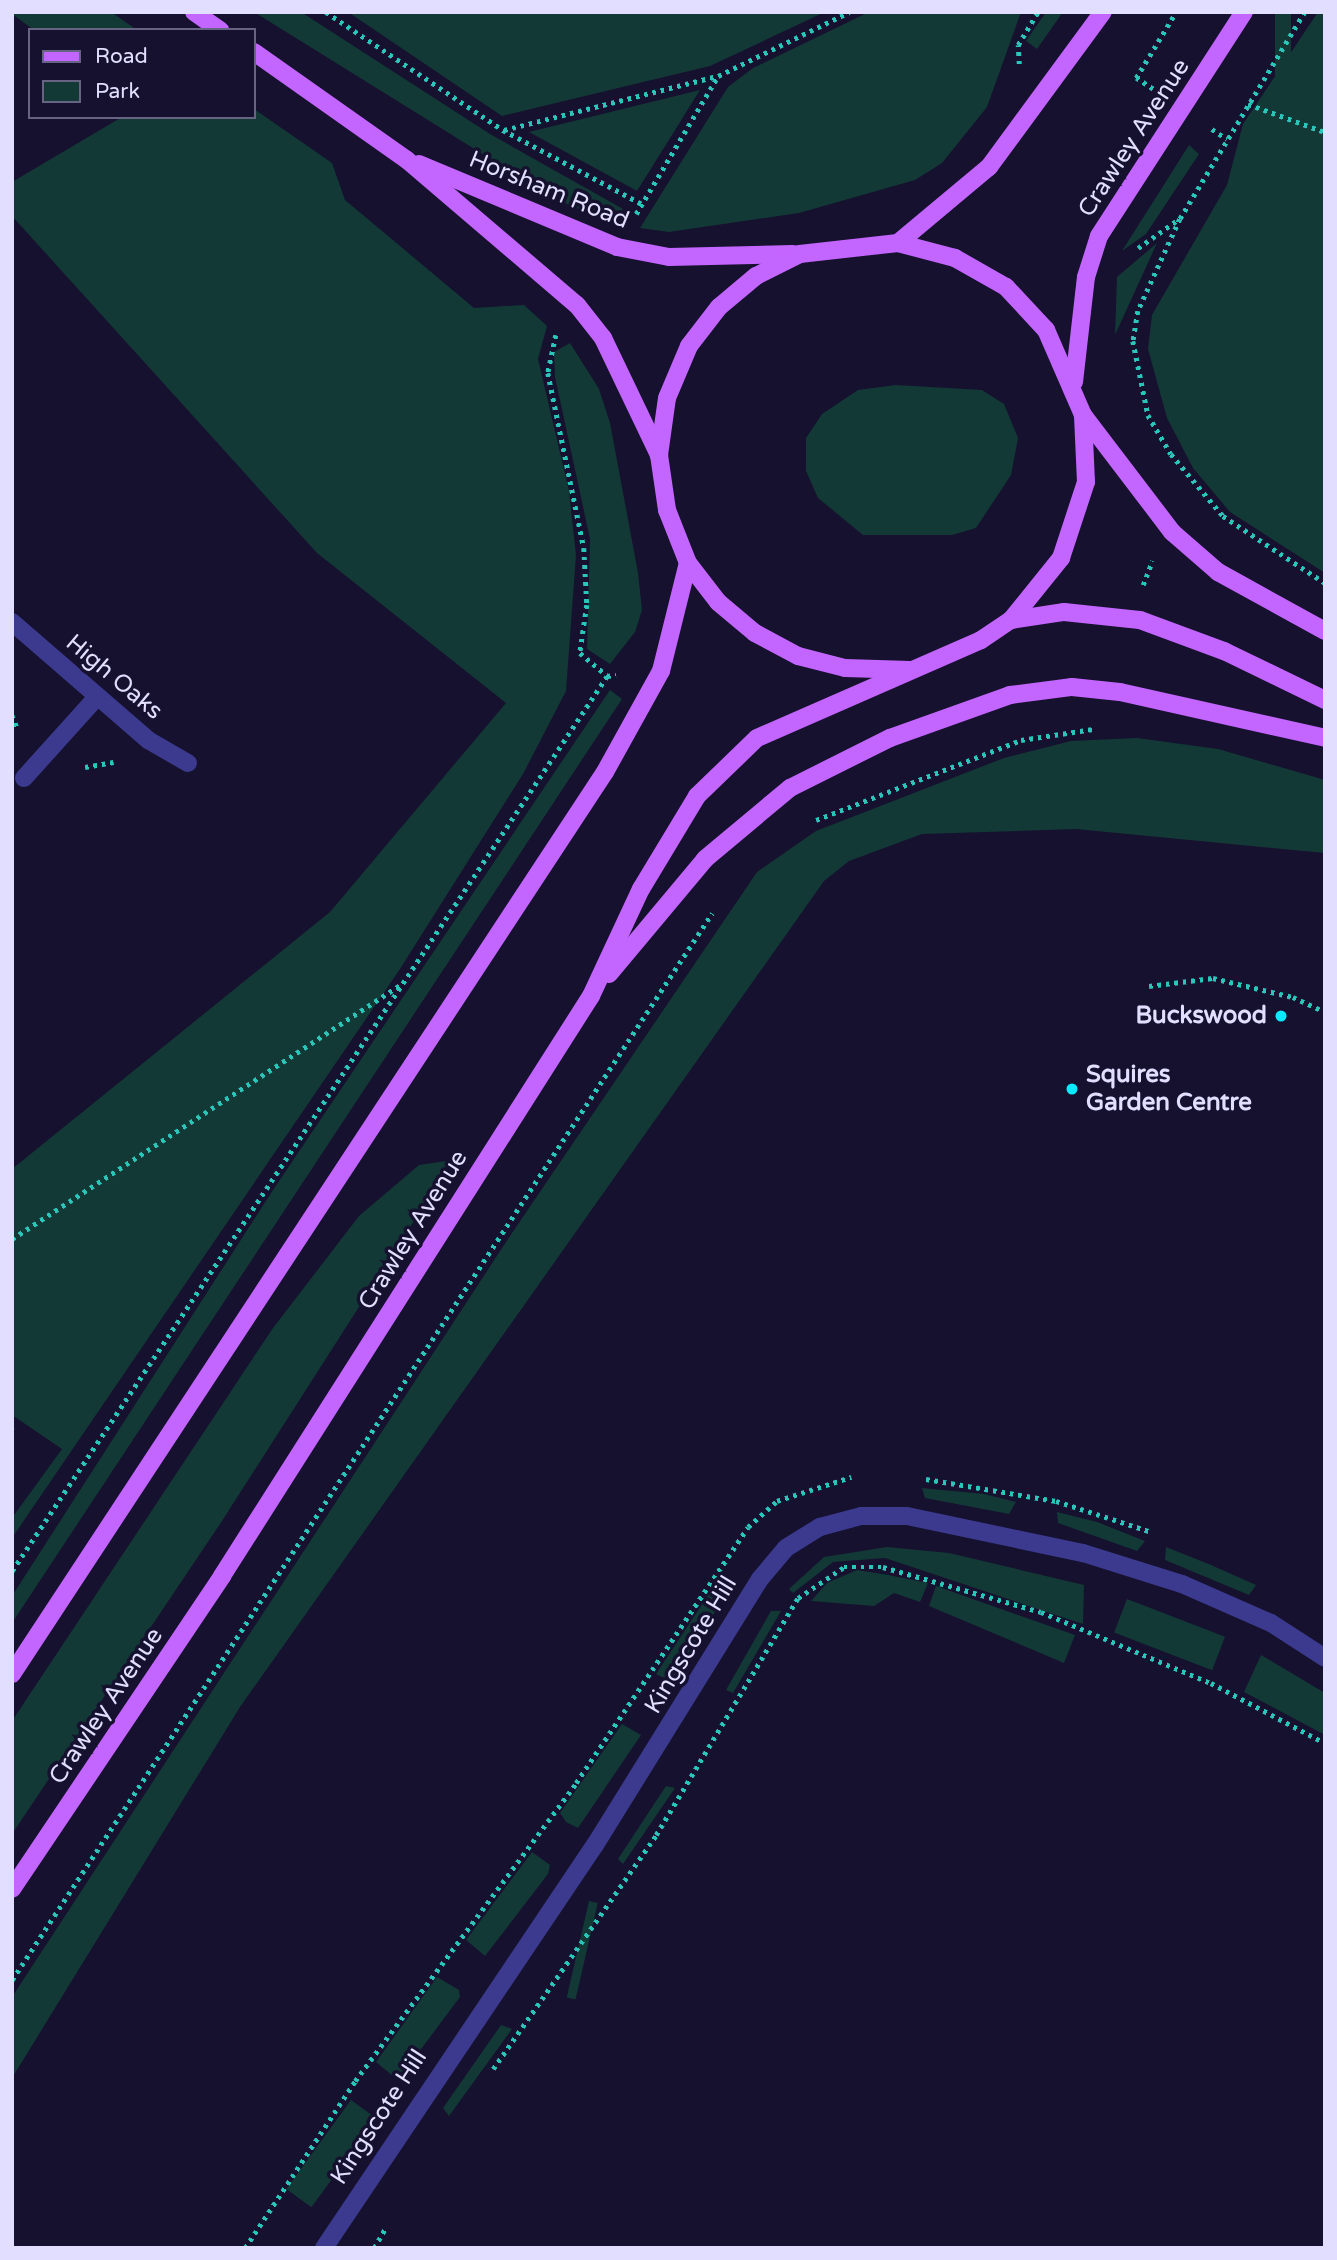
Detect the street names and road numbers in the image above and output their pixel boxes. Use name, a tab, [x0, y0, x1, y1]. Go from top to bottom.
street label: Crawley Avenue	[1072, 54, 1196, 222]
street label: Horsham Road	[465, 145, 633, 235]
street label: High Oaks	[60, 628, 168, 726]
street label: Crawley Avenue	[352, 1145, 474, 1315]
street label: Kingscote Hill	[639, 1571, 743, 1719]
street label: Crawley Avenue	[43, 1622, 169, 1790]
street label: Kingscote Hill	[325, 2044, 433, 2190]

